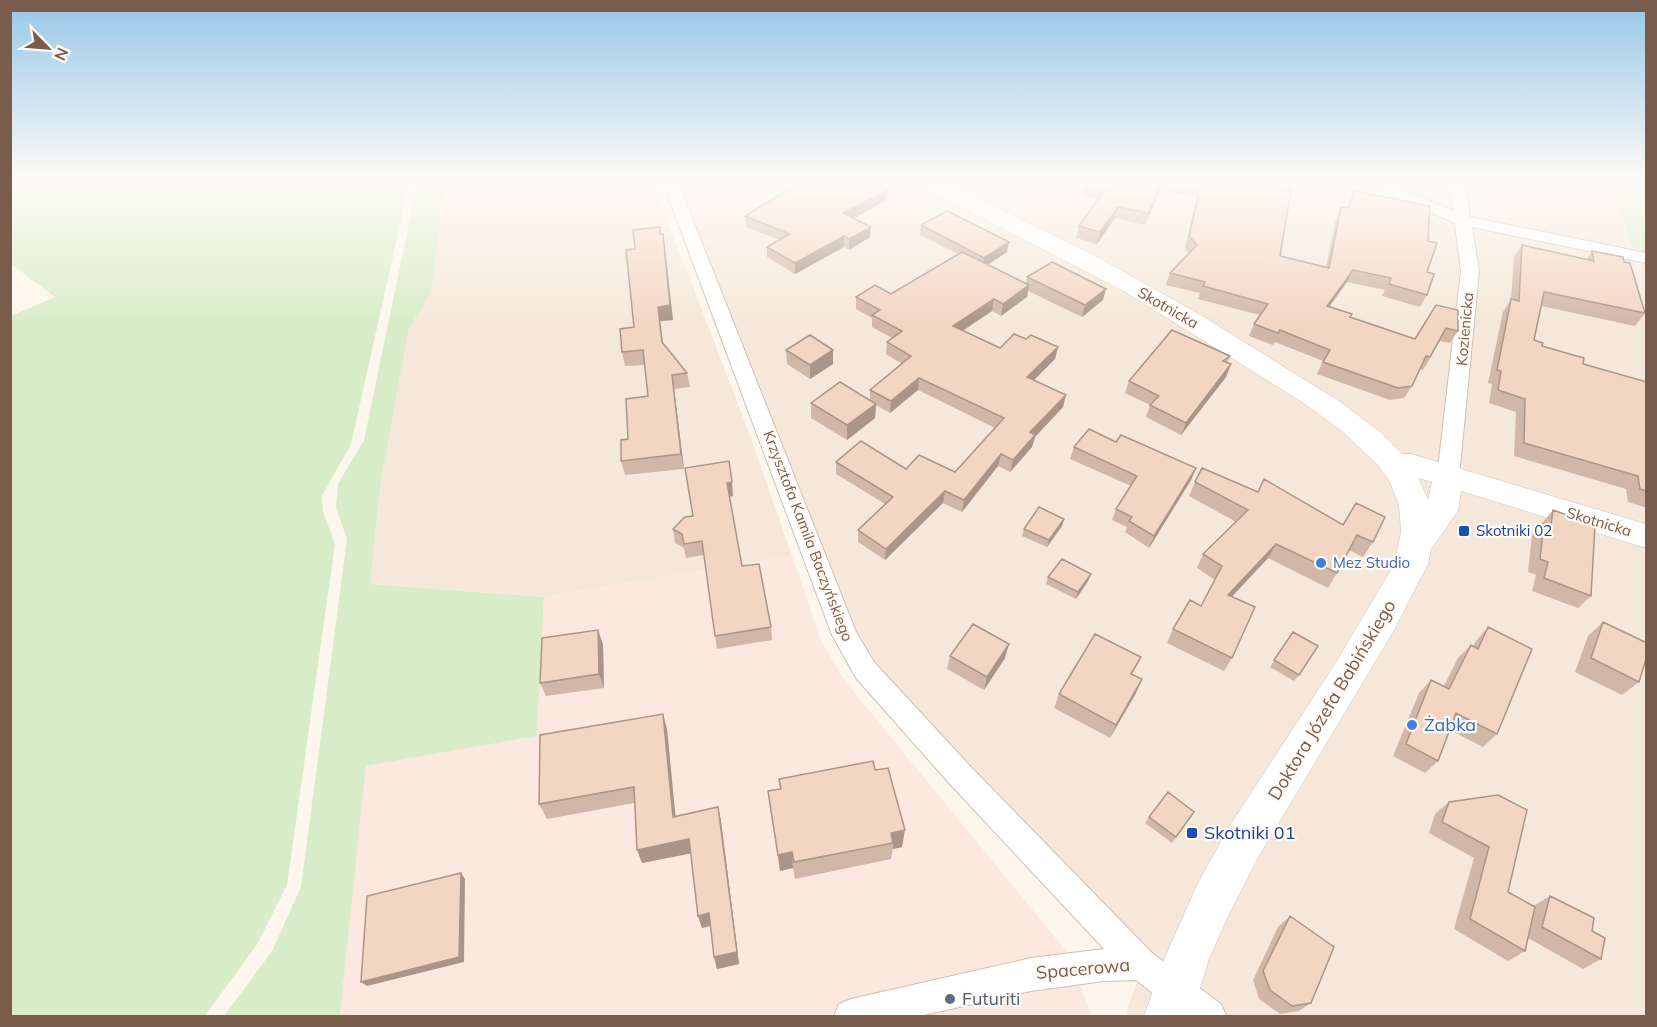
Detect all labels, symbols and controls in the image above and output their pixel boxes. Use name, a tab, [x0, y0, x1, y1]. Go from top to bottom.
north arrow	[18, 18, 78, 78]
text: N	[50, 45, 73, 64]
street label: Skotnicka	[1134, 283, 1202, 333]
street label: Kozienicka	[1452, 291, 1477, 367]
street label: Krzysztofa Kamila Baczyńskiego	[759, 428, 858, 644]
street label: Skotnicka	[1564, 503, 1634, 540]
place label: Skotniki 02	[1476, 521, 1552, 540]
marker: Skotniki 02	[1457, 524, 1471, 538]
place label: Mez Studio	[1333, 553, 1410, 572]
marker: Mez Studio	[1314, 556, 1328, 570]
street label: Doktora Józefa Babińskiego	[1263, 595, 1401, 804]
place label: Żabka	[1424, 713, 1476, 736]
marker: Żabka	[1405, 718, 1419, 732]
place label: Skotniki 01	[1204, 821, 1295, 844]
marker: Skotniki 01	[1185, 826, 1199, 840]
street label: Spacerowa	[1035, 953, 1131, 984]
place label: Futuriti	[962, 987, 1020, 1010]
marker: Futuriti	[943, 992, 957, 1006]

